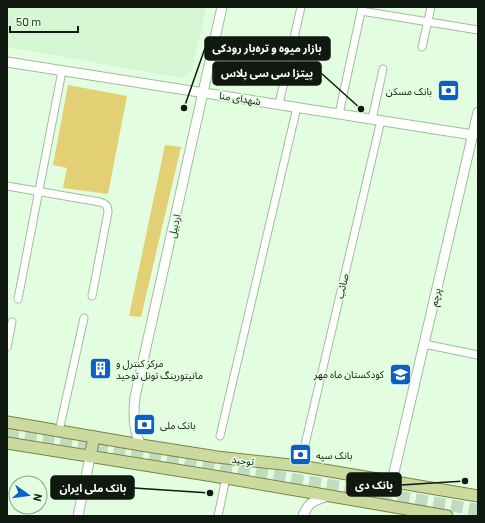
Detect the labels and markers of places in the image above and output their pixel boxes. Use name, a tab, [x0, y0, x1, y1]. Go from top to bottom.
callout: بازار میوه و تره‌بار رودکی	[205, 37, 330, 60]
callout: پیتزا سی سی پلاس	[213, 62, 321, 85]
bank icon: بانک مسکن	[435, 78, 461, 104]
place label: بانک مسکن	[386, 85, 432, 97]
building icon: مرکز کنترل و مانیتورینگ تونل توحید	[88, 356, 114, 382]
place label: مرکز کنترل و مانیتورینگ تونل توحید	[116, 357, 203, 382]
school or university icon: کودکستان ماه مهر	[387, 361, 413, 387]
place label: کودکستان ماه مهر	[313, 368, 385, 381]
bank icon: بانک ملی	[131, 412, 157, 438]
place label: بانک ملی	[160, 419, 196, 431]
bank icon: بانک سپه	[287, 442, 313, 468]
place label: بانک سپه	[316, 449, 353, 462]
callout: بانک دی	[347, 473, 401, 496]
callout: بانک ملی ایران	[51, 476, 134, 499]

